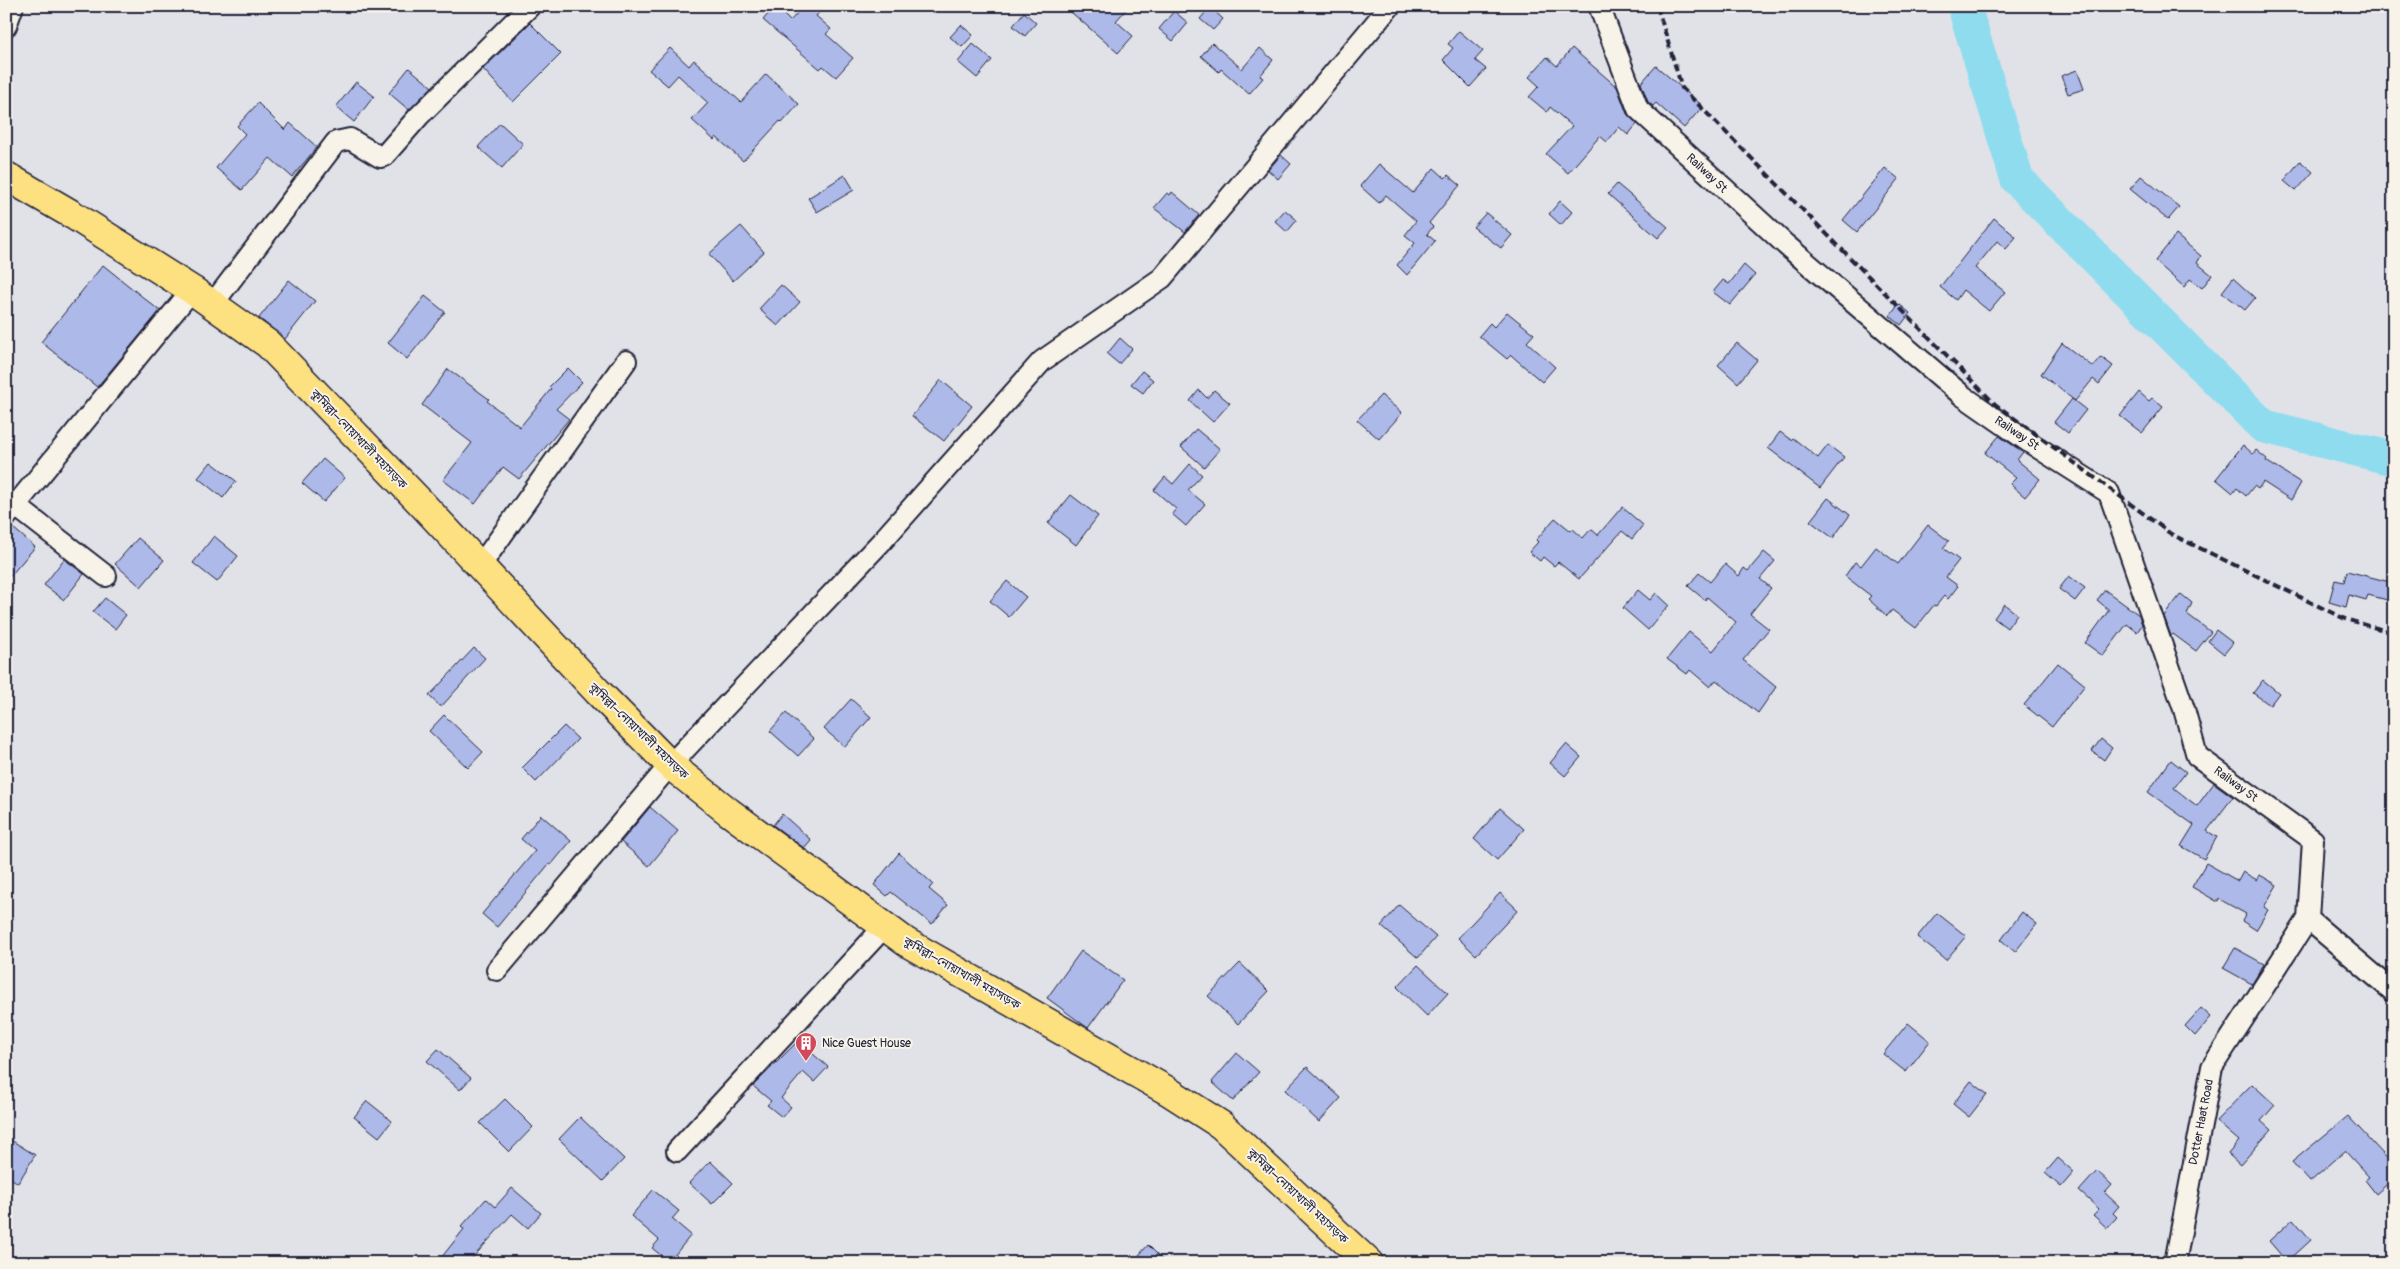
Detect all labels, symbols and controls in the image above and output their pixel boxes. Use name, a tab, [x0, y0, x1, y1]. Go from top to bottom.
street label: Railway St	[1683, 151, 1730, 196]
street label: কুমিল্লা–নোয়াখালী মহাসড়ক	[307, 385, 411, 492]
street label: Railway St	[1991, 413, 2042, 454]
street label: কুমিল্লা–নোয়াখালী মহাসড়ক	[585, 679, 692, 783]
street label: Railway St	[2211, 763, 2261, 805]
street label: কুমিল্লা–নোয়াখালী মহাসড়ক	[900, 933, 1024, 1013]
building icon: Nice Guest House	[794, 1031, 818, 1062]
place label: Nice Guest House	[822, 1036, 911, 1051]
street label: Dotter Haat Road	[2186, 1078, 2217, 1166]
street label: কুমিল্লা–নোয়াখালী মহাসড়ক	[1243, 1144, 1352, 1247]

